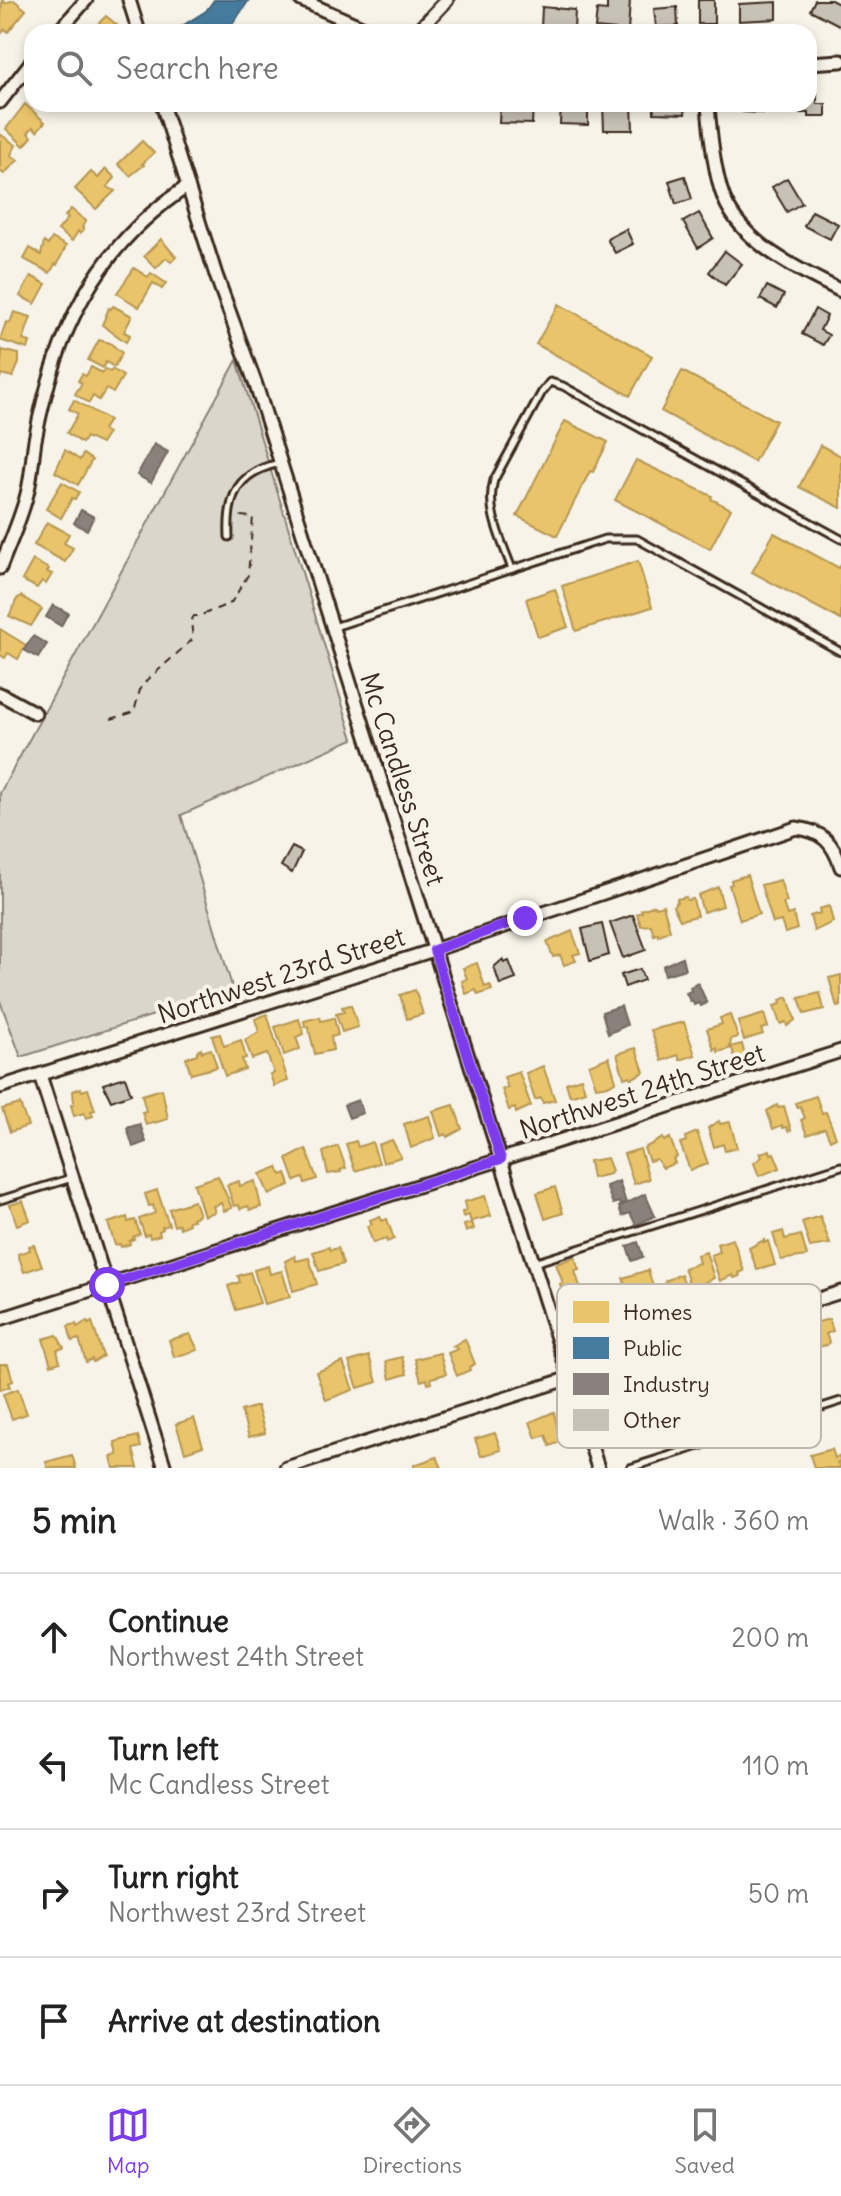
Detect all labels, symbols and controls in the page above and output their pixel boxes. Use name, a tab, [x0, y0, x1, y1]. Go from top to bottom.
search box	[24, 24, 817, 112]
icon: search	[52, 46, 96, 90]
text: Search here	[116, 49, 279, 87]
street label: Mc Candless Street	[353, 669, 453, 890]
route end	[507, 900, 543, 936]
street label: Northwest 23rd Street	[153, 919, 409, 1031]
street label: Northwest 24th Street	[515, 1036, 769, 1146]
route start	[89, 1267, 125, 1303]
legend	[557, 1284, 821, 1448]
text: Homes	[623, 1298, 692, 1326]
text: Public	[623, 1334, 682, 1362]
text: Industry	[623, 1370, 710, 1398]
text: Other	[623, 1406, 681, 1434]
text: 5 min	[32, 1499, 117, 1542]
text: Walk · 360 m	[658, 1504, 809, 1537]
text: Continue	[108, 1602, 229, 1640]
icon: ahead	[32, 1615, 76, 1659]
text: 200 m	[732, 1621, 809, 1654]
text: Northwest 24th Street	[108, 1640, 364, 1673]
text: Turn left	[108, 1730, 219, 1768]
icon: left	[32, 1743, 76, 1787]
text: 110 m	[742, 1749, 809, 1782]
text: Mc Candless Street	[108, 1768, 329, 1801]
text: Turn right	[108, 1858, 239, 1896]
icon: right	[32, 1871, 76, 1915]
text: 50 m	[748, 1877, 809, 1910]
text: Northwest 23rd Street	[108, 1896, 366, 1929]
icon: arrive	[32, 1999, 76, 2043]
text: Arrive at destination	[108, 2002, 380, 2040]
tab: Map	[106, 2103, 150, 2179]
tab: Directions	[363, 2103, 462, 2179]
tab: Saved	[674, 2103, 735, 2179]

